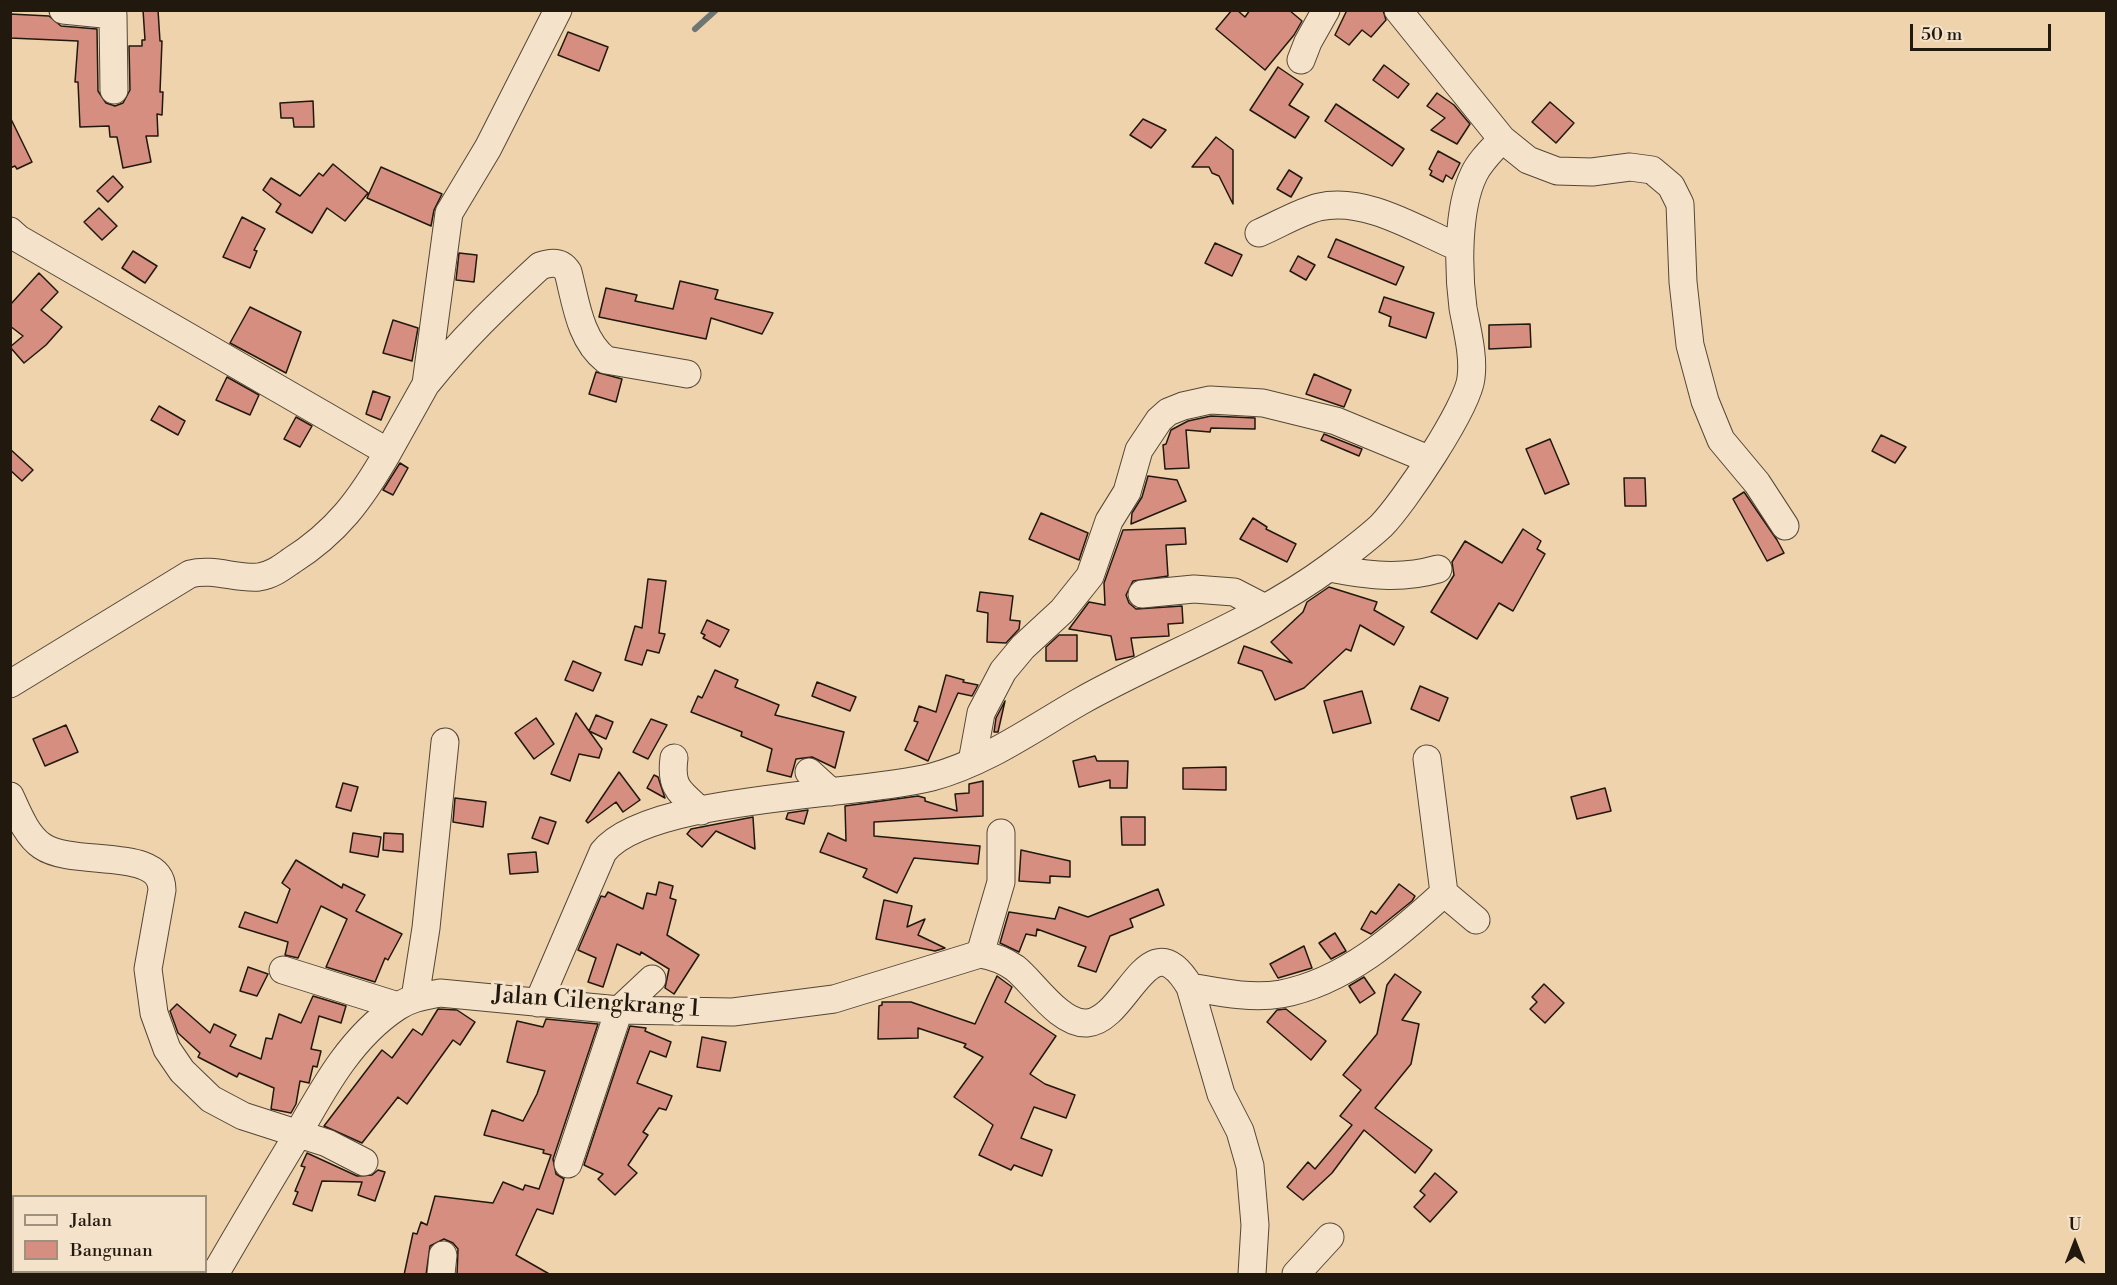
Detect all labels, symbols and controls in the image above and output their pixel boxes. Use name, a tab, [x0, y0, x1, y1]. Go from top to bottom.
scale bar	[1913, 12, 2054, 50]
text: 50 m	[1921, 23, 1962, 46]
street label: Jalan Cilengkrang 1	[491, 981, 701, 1025]
legend	[12, 1195, 207, 1273]
text: Jalan	[70, 1209, 112, 1232]
north arrow	[2045, 1213, 2105, 1273]
text: U	[2069, 1215, 2081, 1235]
text: Bangunan	[70, 1239, 153, 1262]

